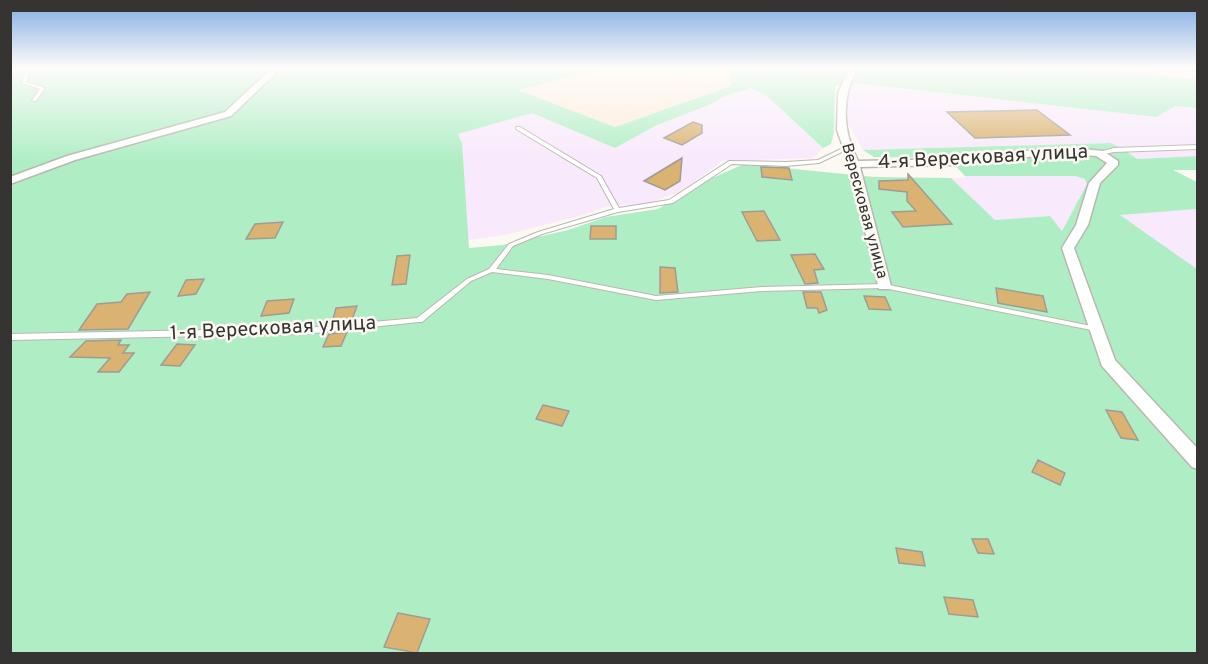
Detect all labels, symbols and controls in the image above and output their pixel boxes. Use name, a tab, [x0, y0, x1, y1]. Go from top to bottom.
street label: 4-я Вересковая улица	[877, 140, 1089, 176]
street label: Вересковая улица	[836, 141, 892, 281]
street label: 1-я Вересковая улица	[169, 311, 377, 347]

